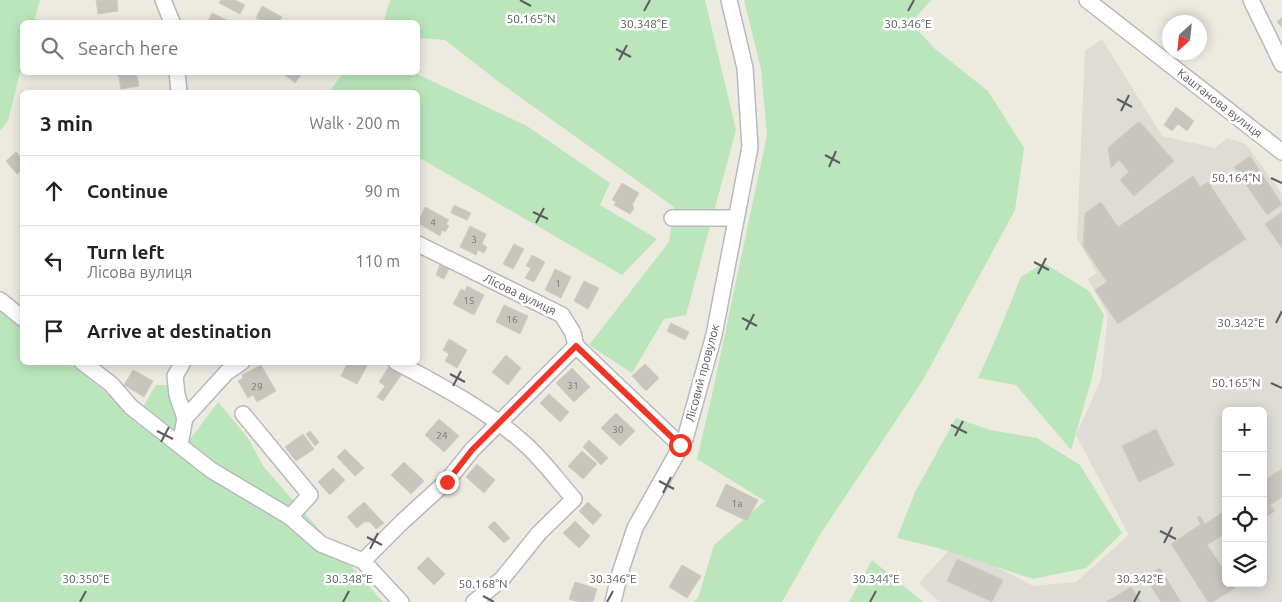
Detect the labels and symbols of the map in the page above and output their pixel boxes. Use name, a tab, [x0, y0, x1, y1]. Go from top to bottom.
text: 50.165°N	[506, 12, 556, 25]
north arrow	[1162, 15, 1207, 60]
text: 30.348°E	[620, 17, 668, 30]
text: 30.346°E	[884, 17, 932, 30]
street label: Каштанова вулиця	[1175, 66, 1265, 140]
text: 50.164°N	[1211, 171, 1261, 184]
house number: 4	[430, 217, 436, 228]
house number: 3	[471, 234, 477, 245]
street label: Лісова вулиця	[482, 271, 558, 317]
house number: 1	[555, 278, 561, 289]
house number: 15	[463, 295, 475, 306]
house number: 16	[506, 314, 518, 325]
text: 30.342°E	[1217, 316, 1265, 329]
street label: Лісовий провулок	[683, 323, 721, 423]
text: 50.165°N	[1211, 376, 1261, 389]
house number: 31	[567, 380, 579, 391]
house number: 29	[251, 381, 263, 392]
house number: 30	[612, 424, 624, 435]
house number: 24	[436, 430, 448, 441]
route start	[669, 434, 692, 457]
route end	[436, 471, 459, 494]
house number: 1а	[732, 498, 742, 509]
text: 30.350°E	[62, 572, 110, 585]
text: 30.348°E	[325, 572, 373, 585]
text: 30.346°E	[589, 572, 637, 585]
text: 30.344°E	[852, 572, 900, 585]
text: 30.342°E	[1116, 572, 1164, 585]
text: 50.168°N	[458, 577, 508, 590]

